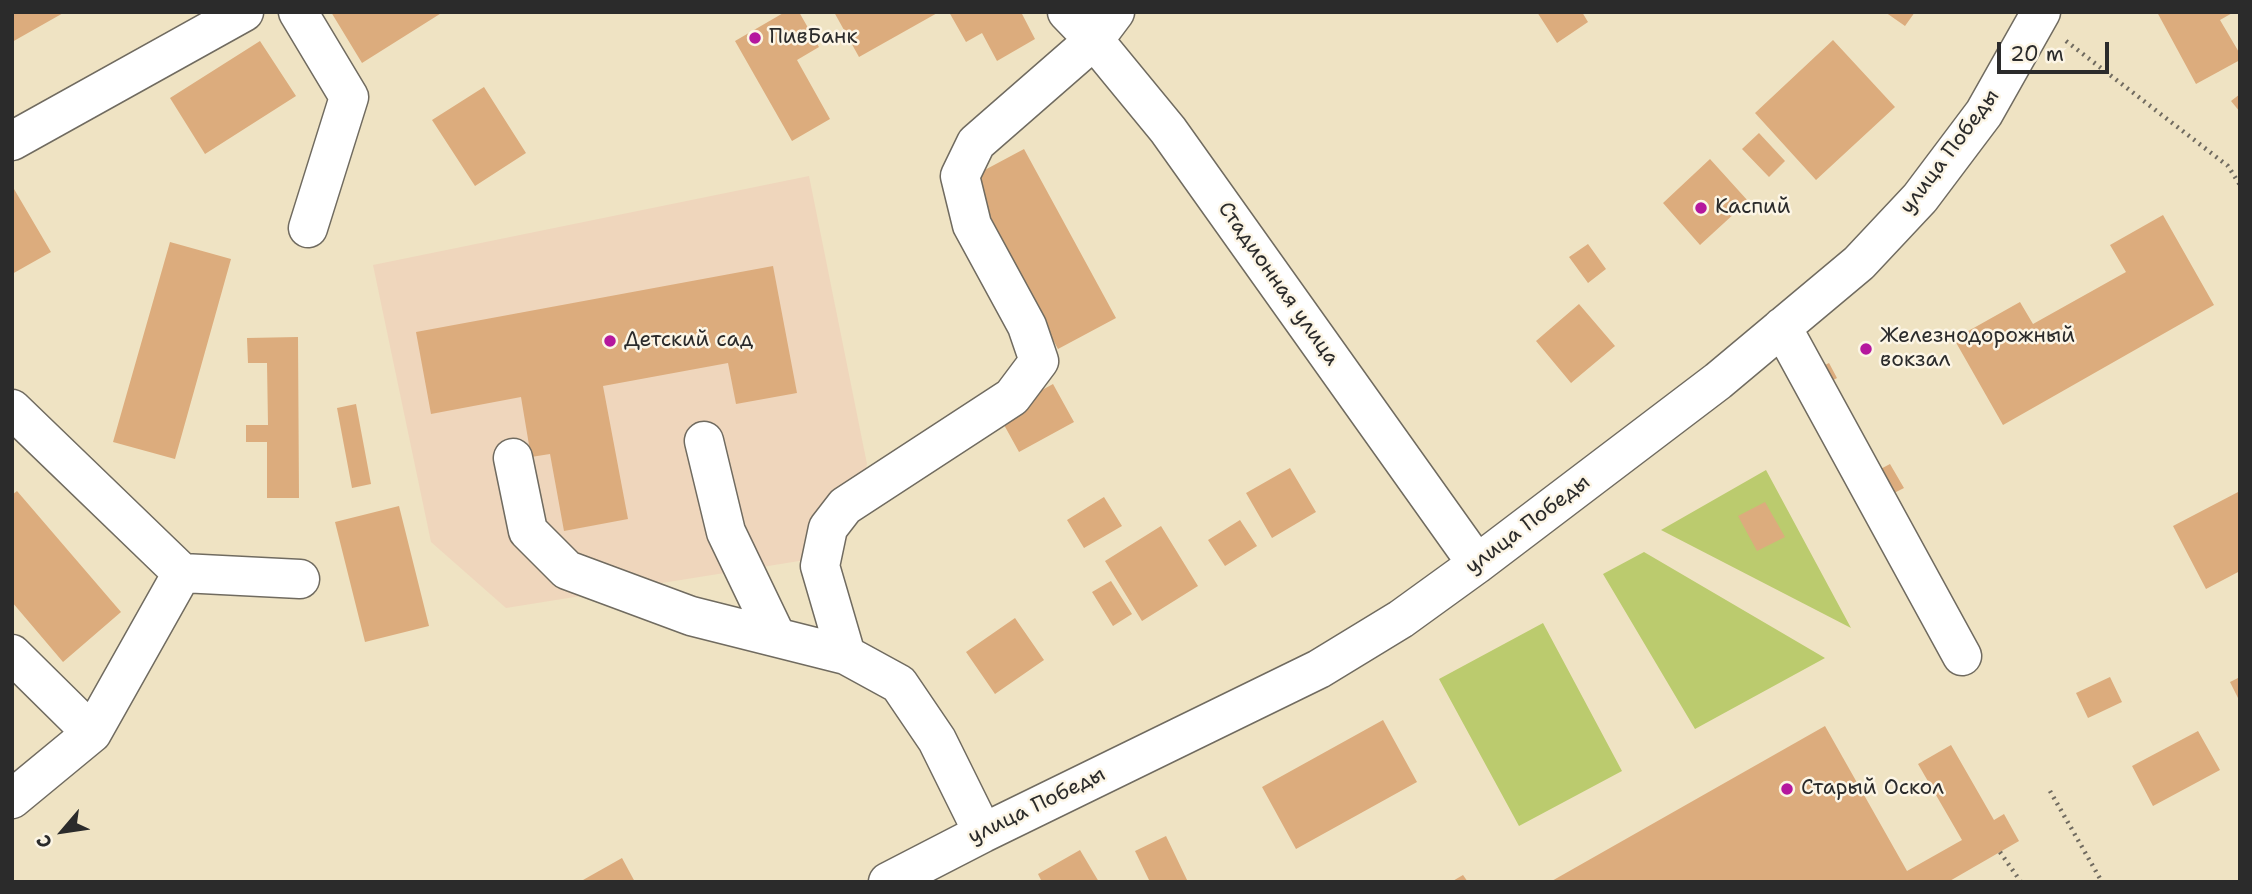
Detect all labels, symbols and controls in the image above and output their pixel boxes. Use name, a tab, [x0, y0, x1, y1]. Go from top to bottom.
place label: ПивБанк	[769, 25, 858, 51]
scale bar	[2000, 28, 2112, 72]
marker: ПивБанк	[747, 30, 763, 46]
text: 20 m	[2010, 40, 2064, 68]
street label: улица Победы	[1895, 85, 2005, 219]
place label: Каспий	[1715, 195, 1790, 221]
street label: Стадионная улица	[1212, 197, 1344, 371]
marker: Каспий	[1693, 200, 1709, 216]
place label: Железнодорожный вокзал	[1880, 324, 2075, 374]
place label: Детский сад	[624, 328, 753, 354]
marker: Детский сад	[602, 333, 618, 349]
marker: Железнодорожный вокзал	[1858, 341, 1874, 357]
street label: улица Победы	[1461, 470, 1595, 580]
street label: улица Победы	[964, 762, 1110, 850]
place label: Старый Оскол	[1801, 776, 1944, 802]
marker: Старый Оскол	[1779, 781, 1795, 797]
north arrow	[28, 796, 98, 866]
text: С	[30, 830, 58, 853]

